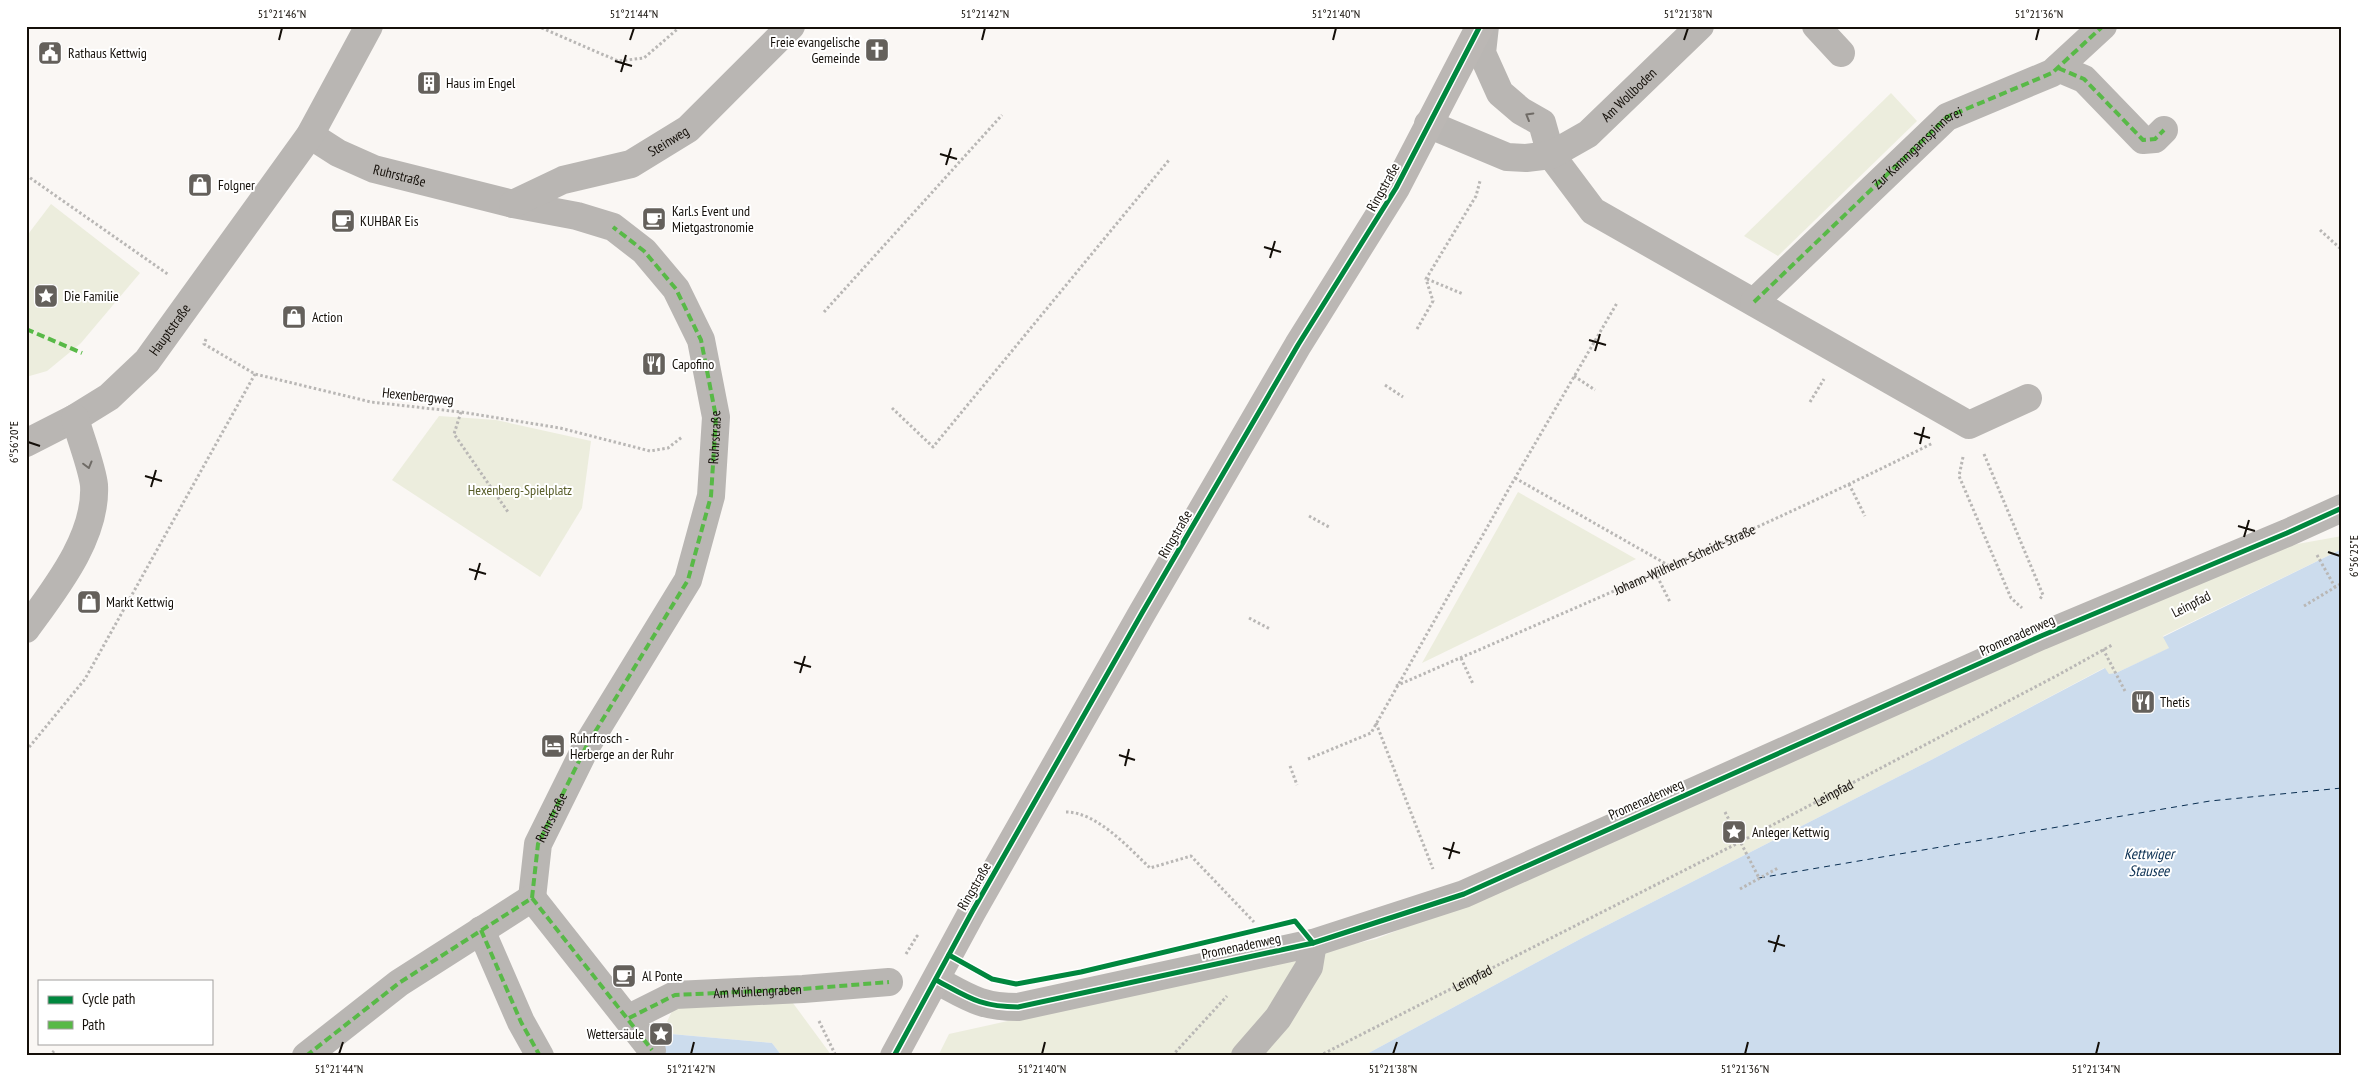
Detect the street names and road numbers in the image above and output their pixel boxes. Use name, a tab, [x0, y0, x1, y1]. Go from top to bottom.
street label: Am Wollboden	[1597, 64, 1660, 126]
street label: Zur Kammgarnspinnerei	[1868, 103, 1965, 193]
street label: Steinweg	[645, 122, 692, 160]
street label: Ringstraße	[1362, 159, 1404, 214]
street label: Ruhrstraße	[371, 160, 428, 191]
street label: Hauptstraße	[145, 300, 195, 359]
street label: Hexenbergweg	[381, 383, 455, 409]
street label: Ruhrstraße	[704, 409, 725, 465]
street label: Ringstraße	[1154, 507, 1196, 561]
street label: Johann-Wilhelm-Scheidt-Straße	[1610, 520, 1758, 599]
street label: Leinpfad	[2168, 587, 2214, 621]
street label: Promenadenweg	[1977, 610, 2057, 660]
street label: Promenadenweg	[1606, 774, 1686, 824]
street label: Leinpfad	[1811, 775, 1856, 810]
street label: Ruhrstraße	[531, 789, 571, 845]
street label: Ringstraße	[953, 859, 995, 913]
street label: Promenadenweg	[1200, 929, 1282, 963]
street label: Leinpfad	[1450, 961, 1495, 995]
street label: Am Mühlengraben	[713, 980, 802, 1002]

